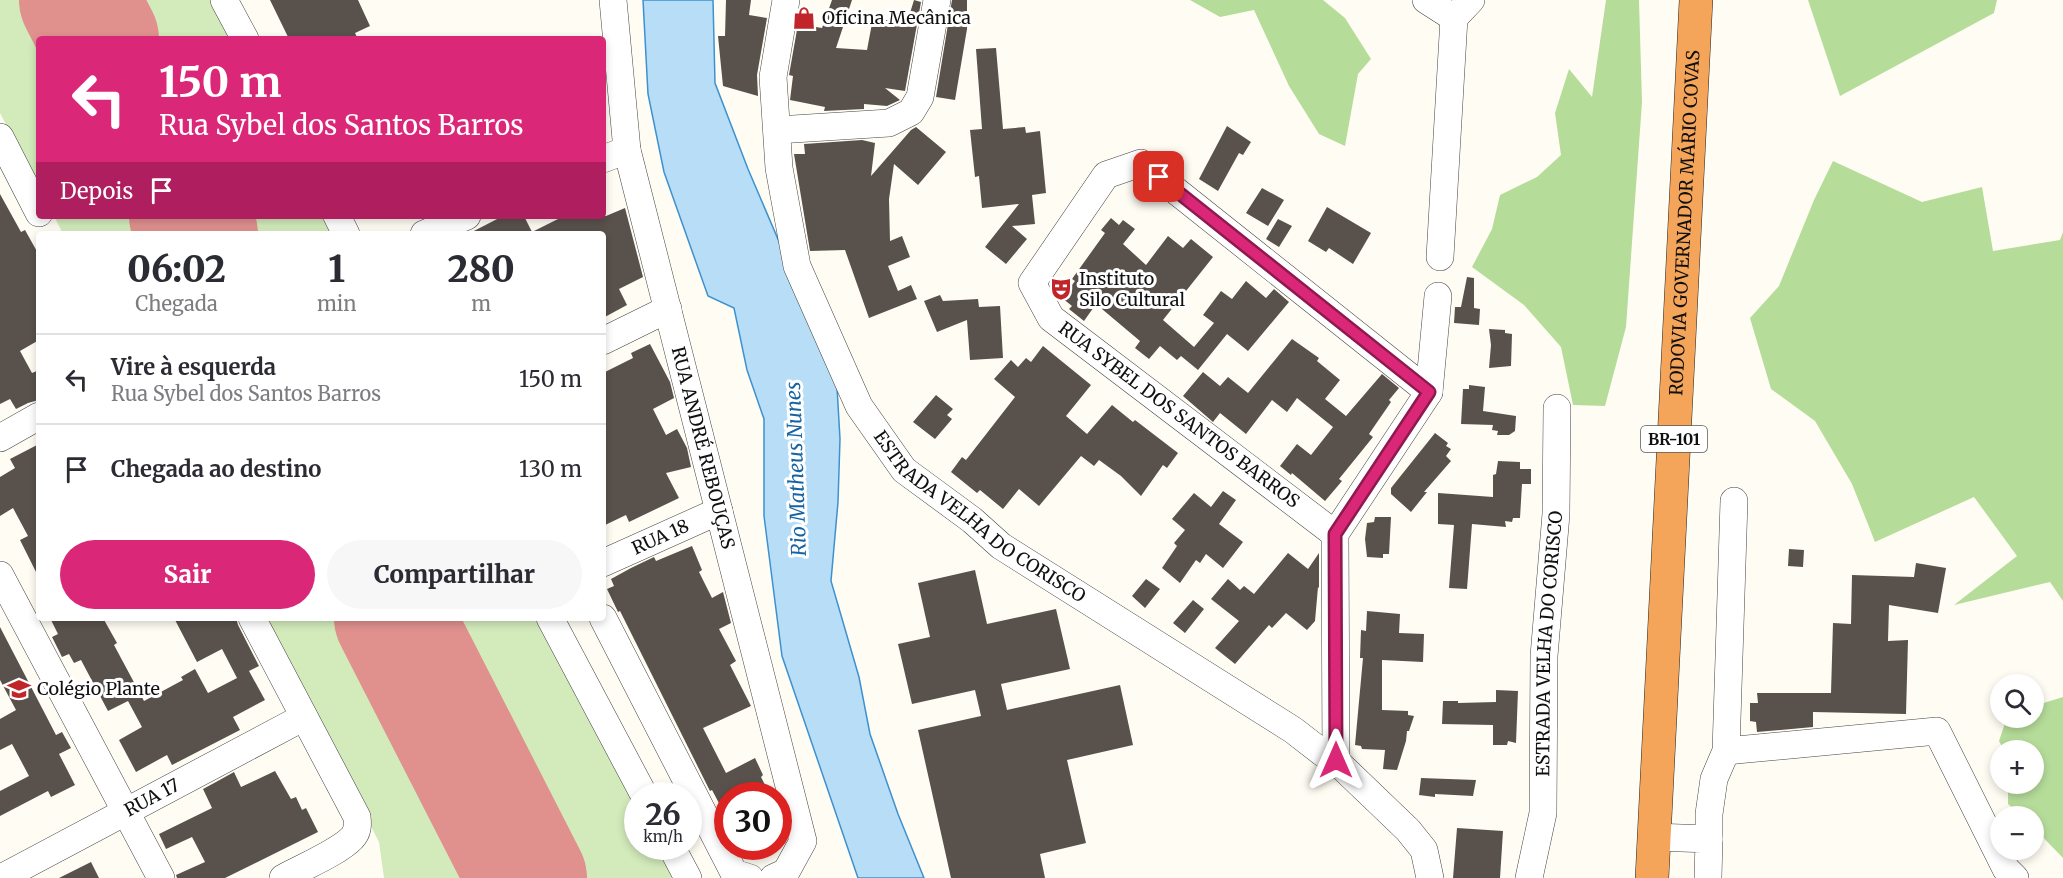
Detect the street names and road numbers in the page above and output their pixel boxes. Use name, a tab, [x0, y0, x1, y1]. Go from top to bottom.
street label: RODOVIA GOVERNADOR MÁRIO COVAS	[1664, 49, 1704, 396]
street label: RUA SYBEL DOS SANTOS BARROS	[1054, 316, 1305, 513]
street label: RUA ANDRÉ REBOUÇAS	[667, 344, 740, 552]
street label: ESTRADA VELHA DO CORISCO	[869, 426, 1090, 607]
road number: BR-101	[1641, 426, 1707, 452]
street label: ESTRADA VELHA DO CORISCO	[1531, 510, 1567, 777]
street label: RUA 18	[628, 514, 692, 560]
street label: RUA 17	[120, 773, 183, 821]

